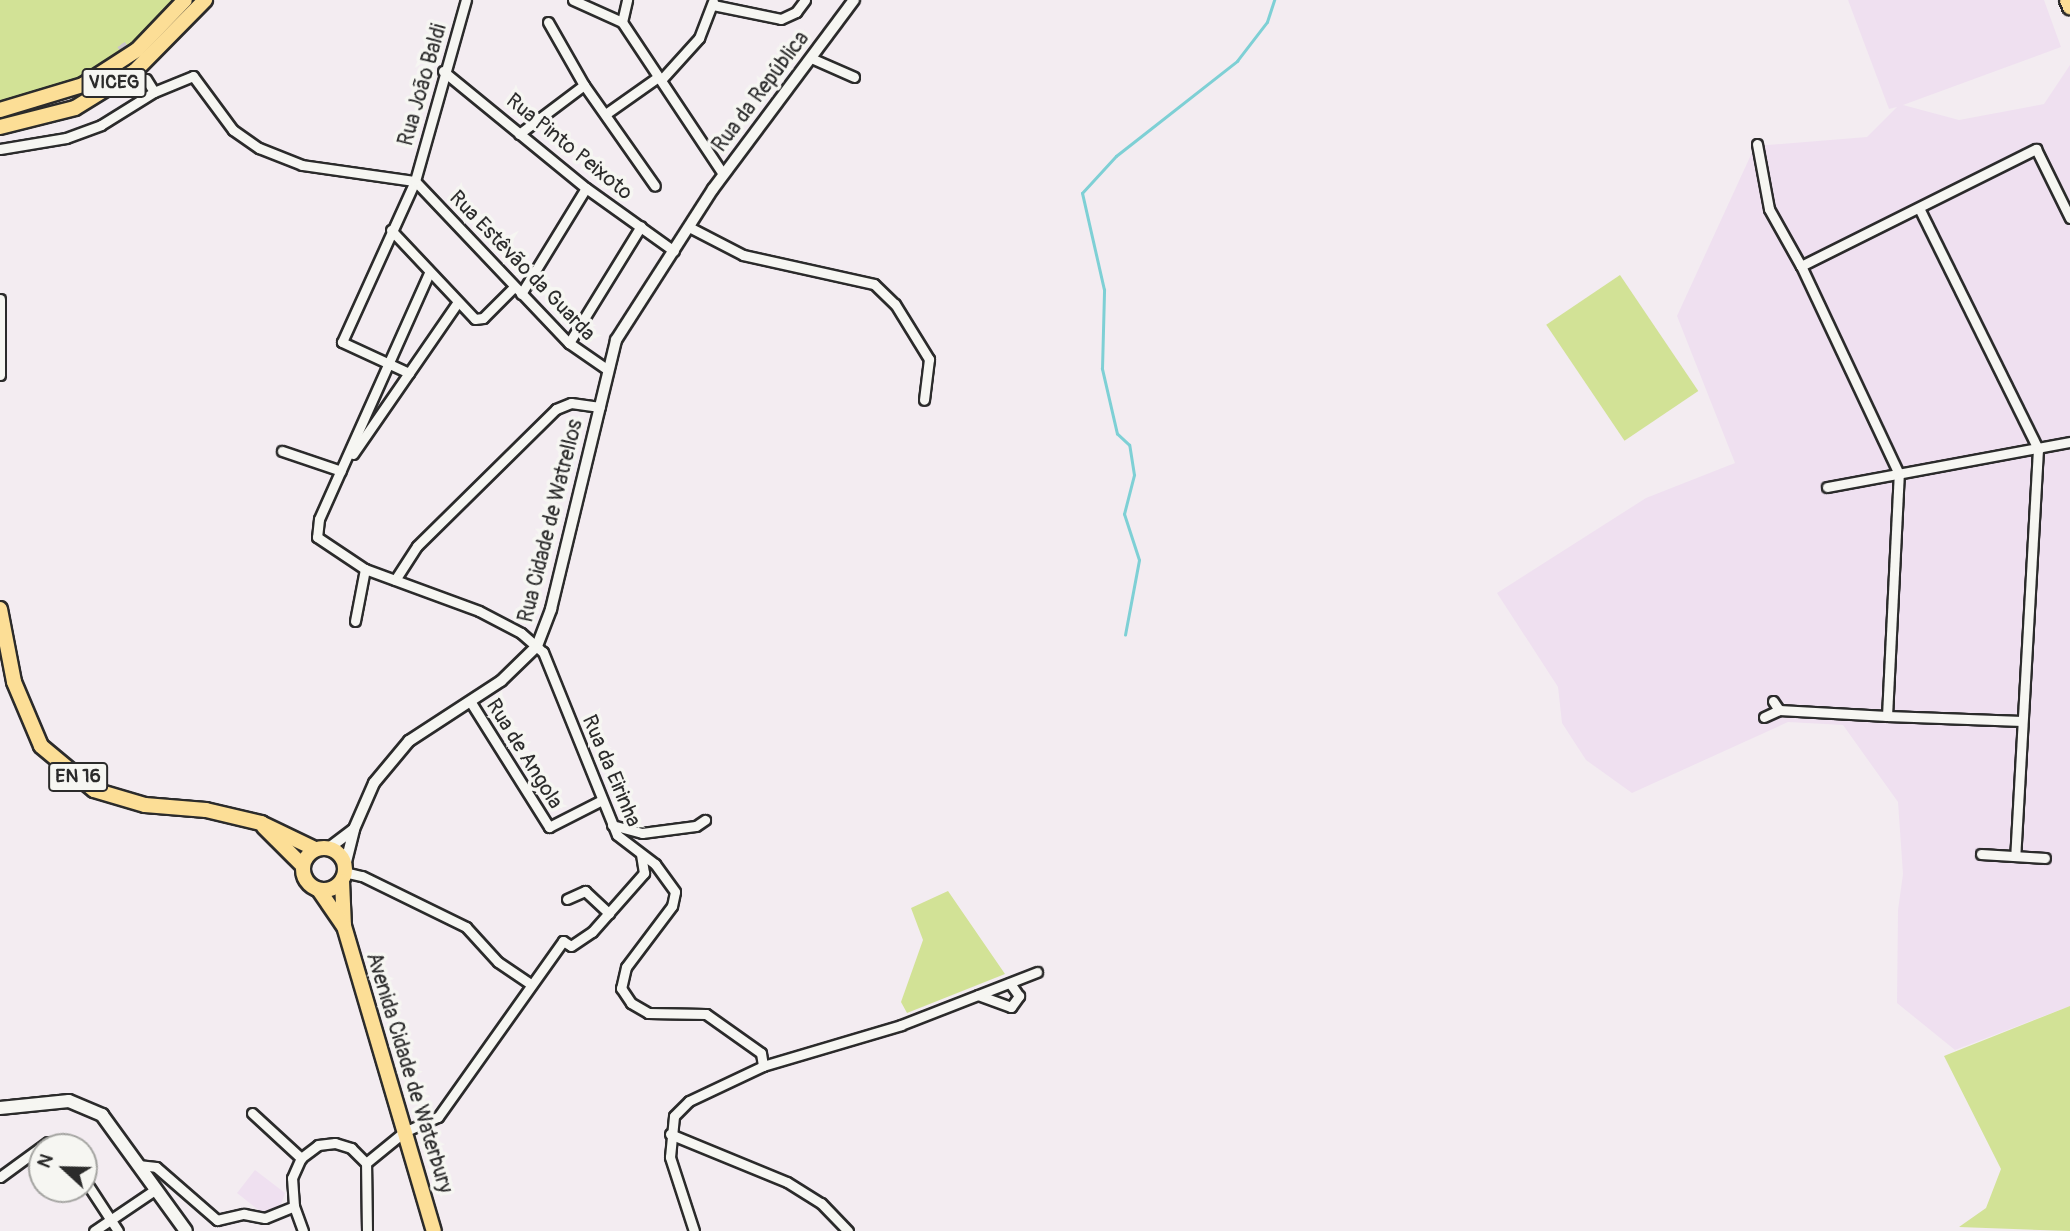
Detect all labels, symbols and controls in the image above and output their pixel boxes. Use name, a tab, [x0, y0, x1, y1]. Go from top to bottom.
street label: Rua João Baldi	[394, 21, 452, 149]
street label: Rua da República	[707, 27, 815, 157]
road number: VICEG	[81, 68, 147, 99]
street label: Rua Pinto Peixoto	[501, 88, 637, 206]
street label: Rua Estêvão da Guarda	[444, 186, 600, 346]
street label: Rua Cidade de Watrellos	[514, 417, 588, 625]
street label: Rua de Angola	[480, 695, 568, 813]
street label: Rua da Eirinha	[576, 711, 646, 831]
road number: EN 16	[46, 762, 110, 792]
street label: Avenida Cidade de Waterbury	[360, 950, 458, 1196]
north arrow	[28, 1133, 98, 1203]
text: N	[32, 1150, 59, 1171]

